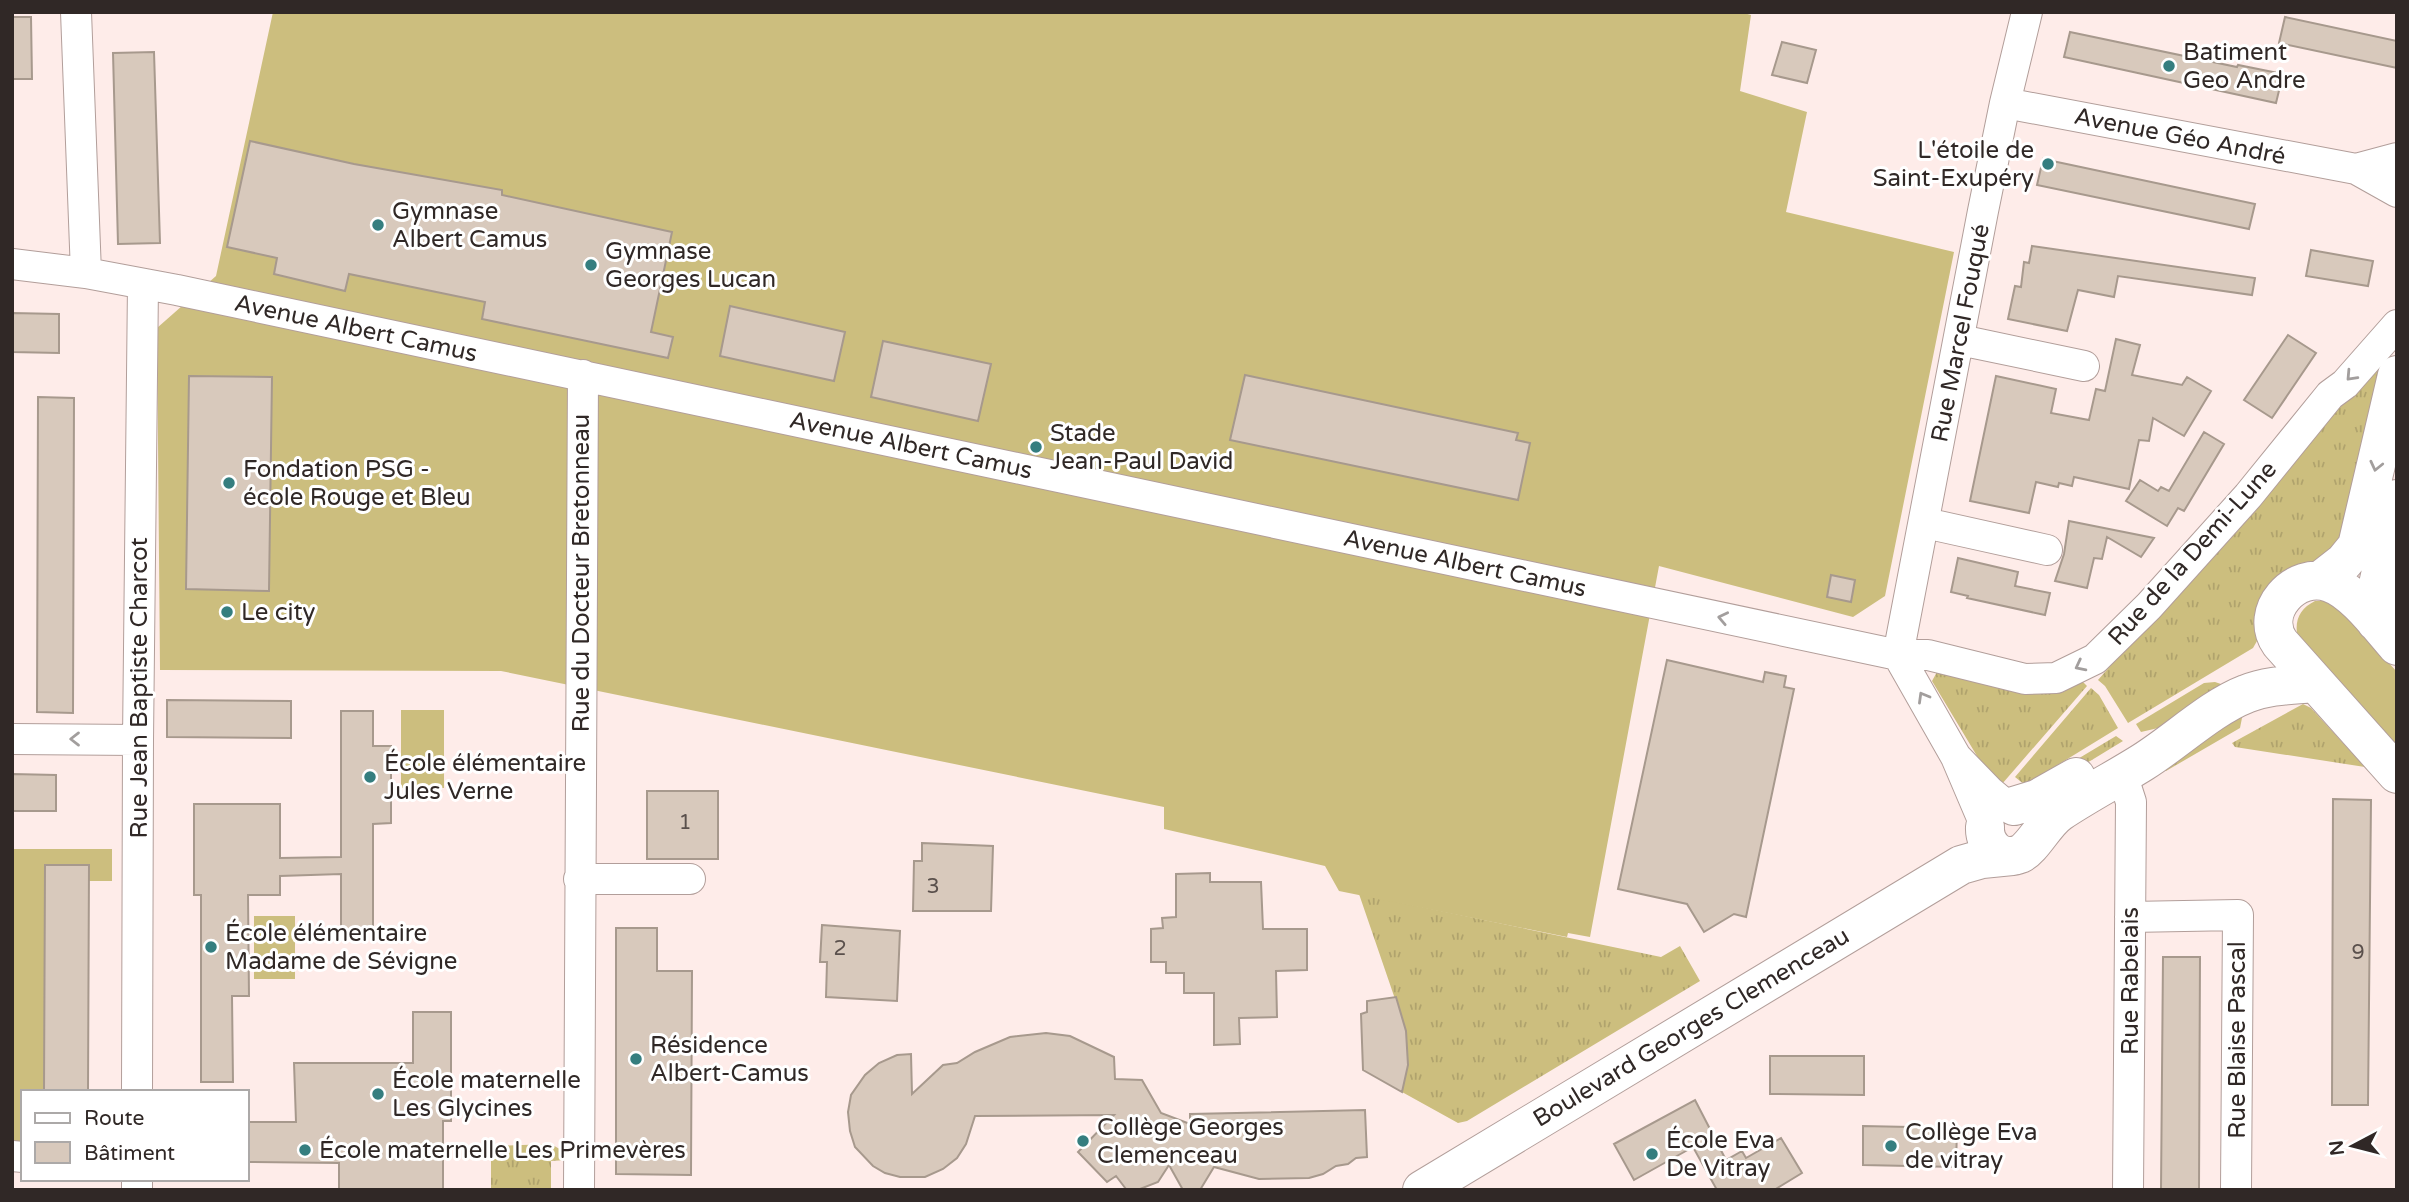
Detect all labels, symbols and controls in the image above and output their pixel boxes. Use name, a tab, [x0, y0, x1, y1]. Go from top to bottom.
place label: Batiment Geo Andre	[2183, 38, 2306, 95]
marker: Batiment Geo Andre	[2161, 58, 2177, 74]
street label: Avenue Géo André	[2072, 102, 2288, 171]
place label: L'étoile de Saint-Exupéry	[1873, 136, 2034, 193]
marker: L'étoile de Saint-Exupéry	[2040, 156, 2056, 172]
place label: Gymnase Albert Camus	[392, 197, 547, 254]
marker: Gymnase Albert Camus	[370, 217, 386, 233]
street label: Rue Marcel Fouqué	[1925, 222, 1996, 445]
place label: Gymnase Georges Lucan	[605, 237, 776, 294]
marker: Gymnase Georges Lucan	[583, 257, 599, 273]
street label: Avenue Albert Camus	[232, 289, 480, 368]
one-way arrow	[2347, 368, 2360, 381]
street label: Avenue Albert Camus	[787, 406, 1035, 485]
street label: Rue du Docteur Bretonneau	[567, 414, 596, 732]
place label: Stade Jean-Paul David	[1050, 419, 1233, 476]
marker: Stade Jean-Paul David	[1028, 439, 1044, 455]
place label: Fondation PSG - école Rouge et Bleu	[243, 455, 471, 512]
street label: Rue de la Demi-Lune	[2102, 455, 2283, 651]
one-way arrow	[2370, 460, 2384, 472]
marker: Fondation PSG - école Rouge et Bleu	[221, 475, 237, 491]
street label: Avenue Albert Camus	[1341, 524, 1589, 603]
street label: Rue Jean Baptiste Charcot	[125, 537, 154, 839]
place label: Le city	[241, 598, 315, 627]
marker: Le city	[219, 604, 235, 620]
one-way arrow	[1717, 612, 1729, 626]
one-way arrow	[2075, 658, 2087, 672]
one-way arrow	[1918, 692, 1931, 704]
one-way arrow	[69, 731, 80, 747]
place label: École élémentaire Jules Verne	[384, 748, 586, 806]
marker: École élémentaire Jules Verne	[362, 769, 378, 785]
house number: 1	[678, 810, 692, 835]
house number: 3	[926, 874, 940, 899]
street label: Rue Rabelais	[2116, 907, 2145, 1055]
place label: École élémentaire Madame de Sévigne	[225, 918, 457, 976]
street label: Boulevard Georges Clemenceau	[1528, 921, 1855, 1134]
house number: 2	[833, 936, 847, 961]
marker: École élémentaire Madame de Sévigne	[203, 939, 219, 955]
house number: 9	[2351, 940, 2365, 965]
street label: Rue Blaise Pascal	[2223, 941, 2252, 1139]
place label: Résidence Albert-Camus	[650, 1031, 809, 1088]
marker: Résidence Albert-Camus	[628, 1051, 644, 1067]
place label: École maternelle Les Glycines	[392, 1065, 581, 1123]
marker: École maternelle Les Glycines	[370, 1086, 386, 1102]
legend	[21, 1090, 248, 1181]
text: Route	[84, 1106, 144, 1131]
north arrow	[2318, 1111, 2388, 1181]
place label: Collège Georges Clemenceau	[1097, 1113, 1284, 1170]
place label: Collège Eva de vitray	[1905, 1118, 2037, 1175]
place label: École Eva De Vitray	[1666, 1125, 1775, 1183]
marker: Collège Georges Clemenceau	[1075, 1133, 1091, 1149]
place label: École maternelle Les Primevères	[319, 1135, 686, 1165]
marker: Collège Eva de vitray	[1883, 1138, 1899, 1154]
text: N	[2325, 1139, 2349, 1157]
text: Bâtiment	[84, 1141, 175, 1166]
marker: École maternelle Les Primevères	[297, 1142, 313, 1158]
marker: École Eva De Vitray	[1644, 1146, 1660, 1162]

